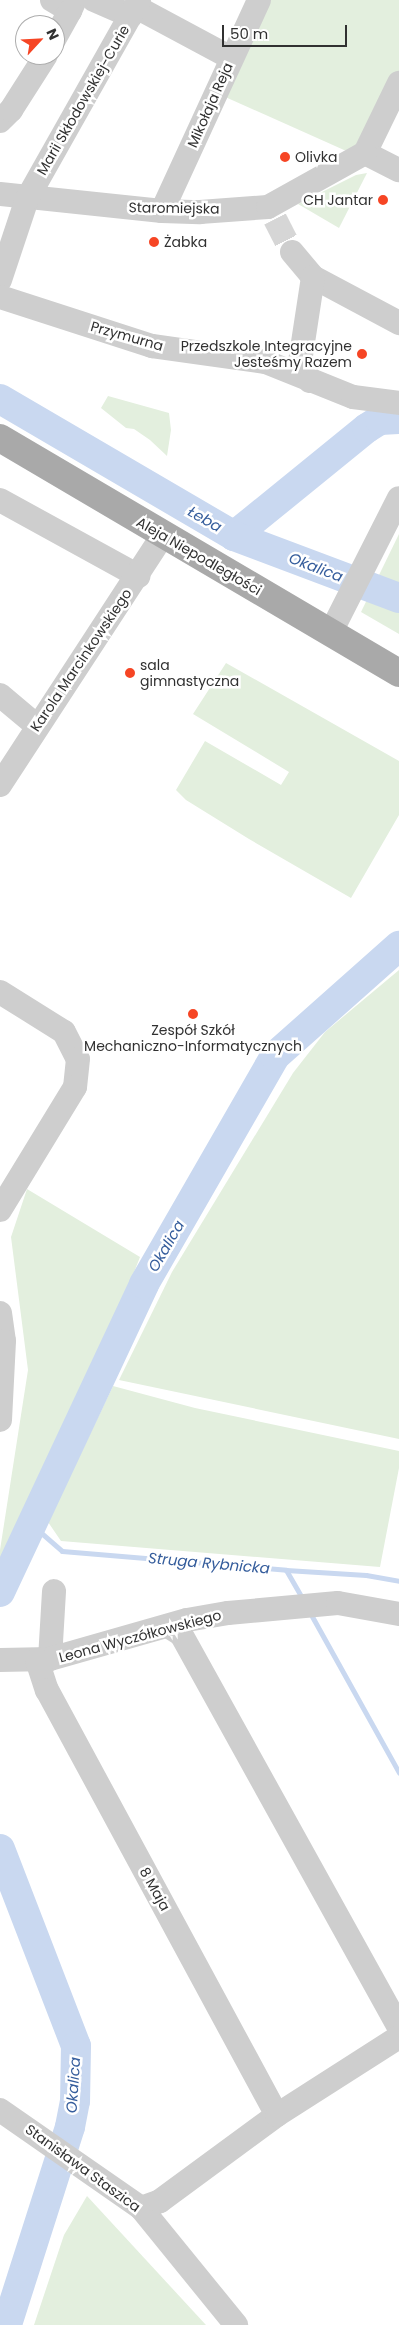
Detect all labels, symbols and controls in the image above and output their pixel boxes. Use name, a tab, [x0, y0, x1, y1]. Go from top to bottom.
north arrow	[15, 15, 65, 65]
scale bar	[224, 15, 349, 47]
street label: Marii Skłodowskiej-Curie	[33, 22, 133, 178]
text: 50 m	[230, 23, 268, 44]
text: N	[41, 25, 64, 43]
street label: Mikołaja Reja	[184, 60, 236, 150]
place label: Olivka	[295, 149, 337, 165]
marker: Olivka	[279, 151, 291, 163]
place label: CH Jantar	[303, 192, 373, 208]
marker: CH Jantar	[377, 194, 389, 206]
street label: Staromiejska	[128, 199, 220, 217]
place label: Żabka	[164, 234, 207, 250]
marker: Żabka	[148, 236, 160, 248]
street label: Przymurna	[89, 318, 165, 354]
place label: Przedszkole Integracyjne Jesteśmy Razem	[181, 338, 352, 371]
marker: Przedszkole Integracyjne Jesteśmy Razem	[356, 348, 368, 360]
water label: Łeba	[185, 502, 225, 536]
street label: Aleja Niepodległości	[134, 513, 264, 599]
water label: Okalica	[287, 549, 345, 585]
street label: Karola Marcinkowskiego	[27, 585, 135, 735]
place label: sala gimnastyczna	[140, 657, 239, 690]
marker: sala gimnastyczna	[124, 667, 136, 679]
marker: Zespół Szkół Mechaniczno-Informatycznych	[187, 1008, 199, 1020]
place label: Zespół Szkół Mechaniczno-Informatycznych	[84, 1022, 302, 1054]
water label: Okalica	[144, 1217, 188, 1275]
water label: Struga Rybnicka	[147, 1549, 271, 1577]
street label: Leona Wyczółkowskiego	[57, 1606, 223, 1666]
street label: 8 Maja	[136, 1864, 174, 1914]
water label: Okalica	[62, 2056, 84, 2114]
street label: Stanisława Staszica	[22, 2121, 144, 2215]

